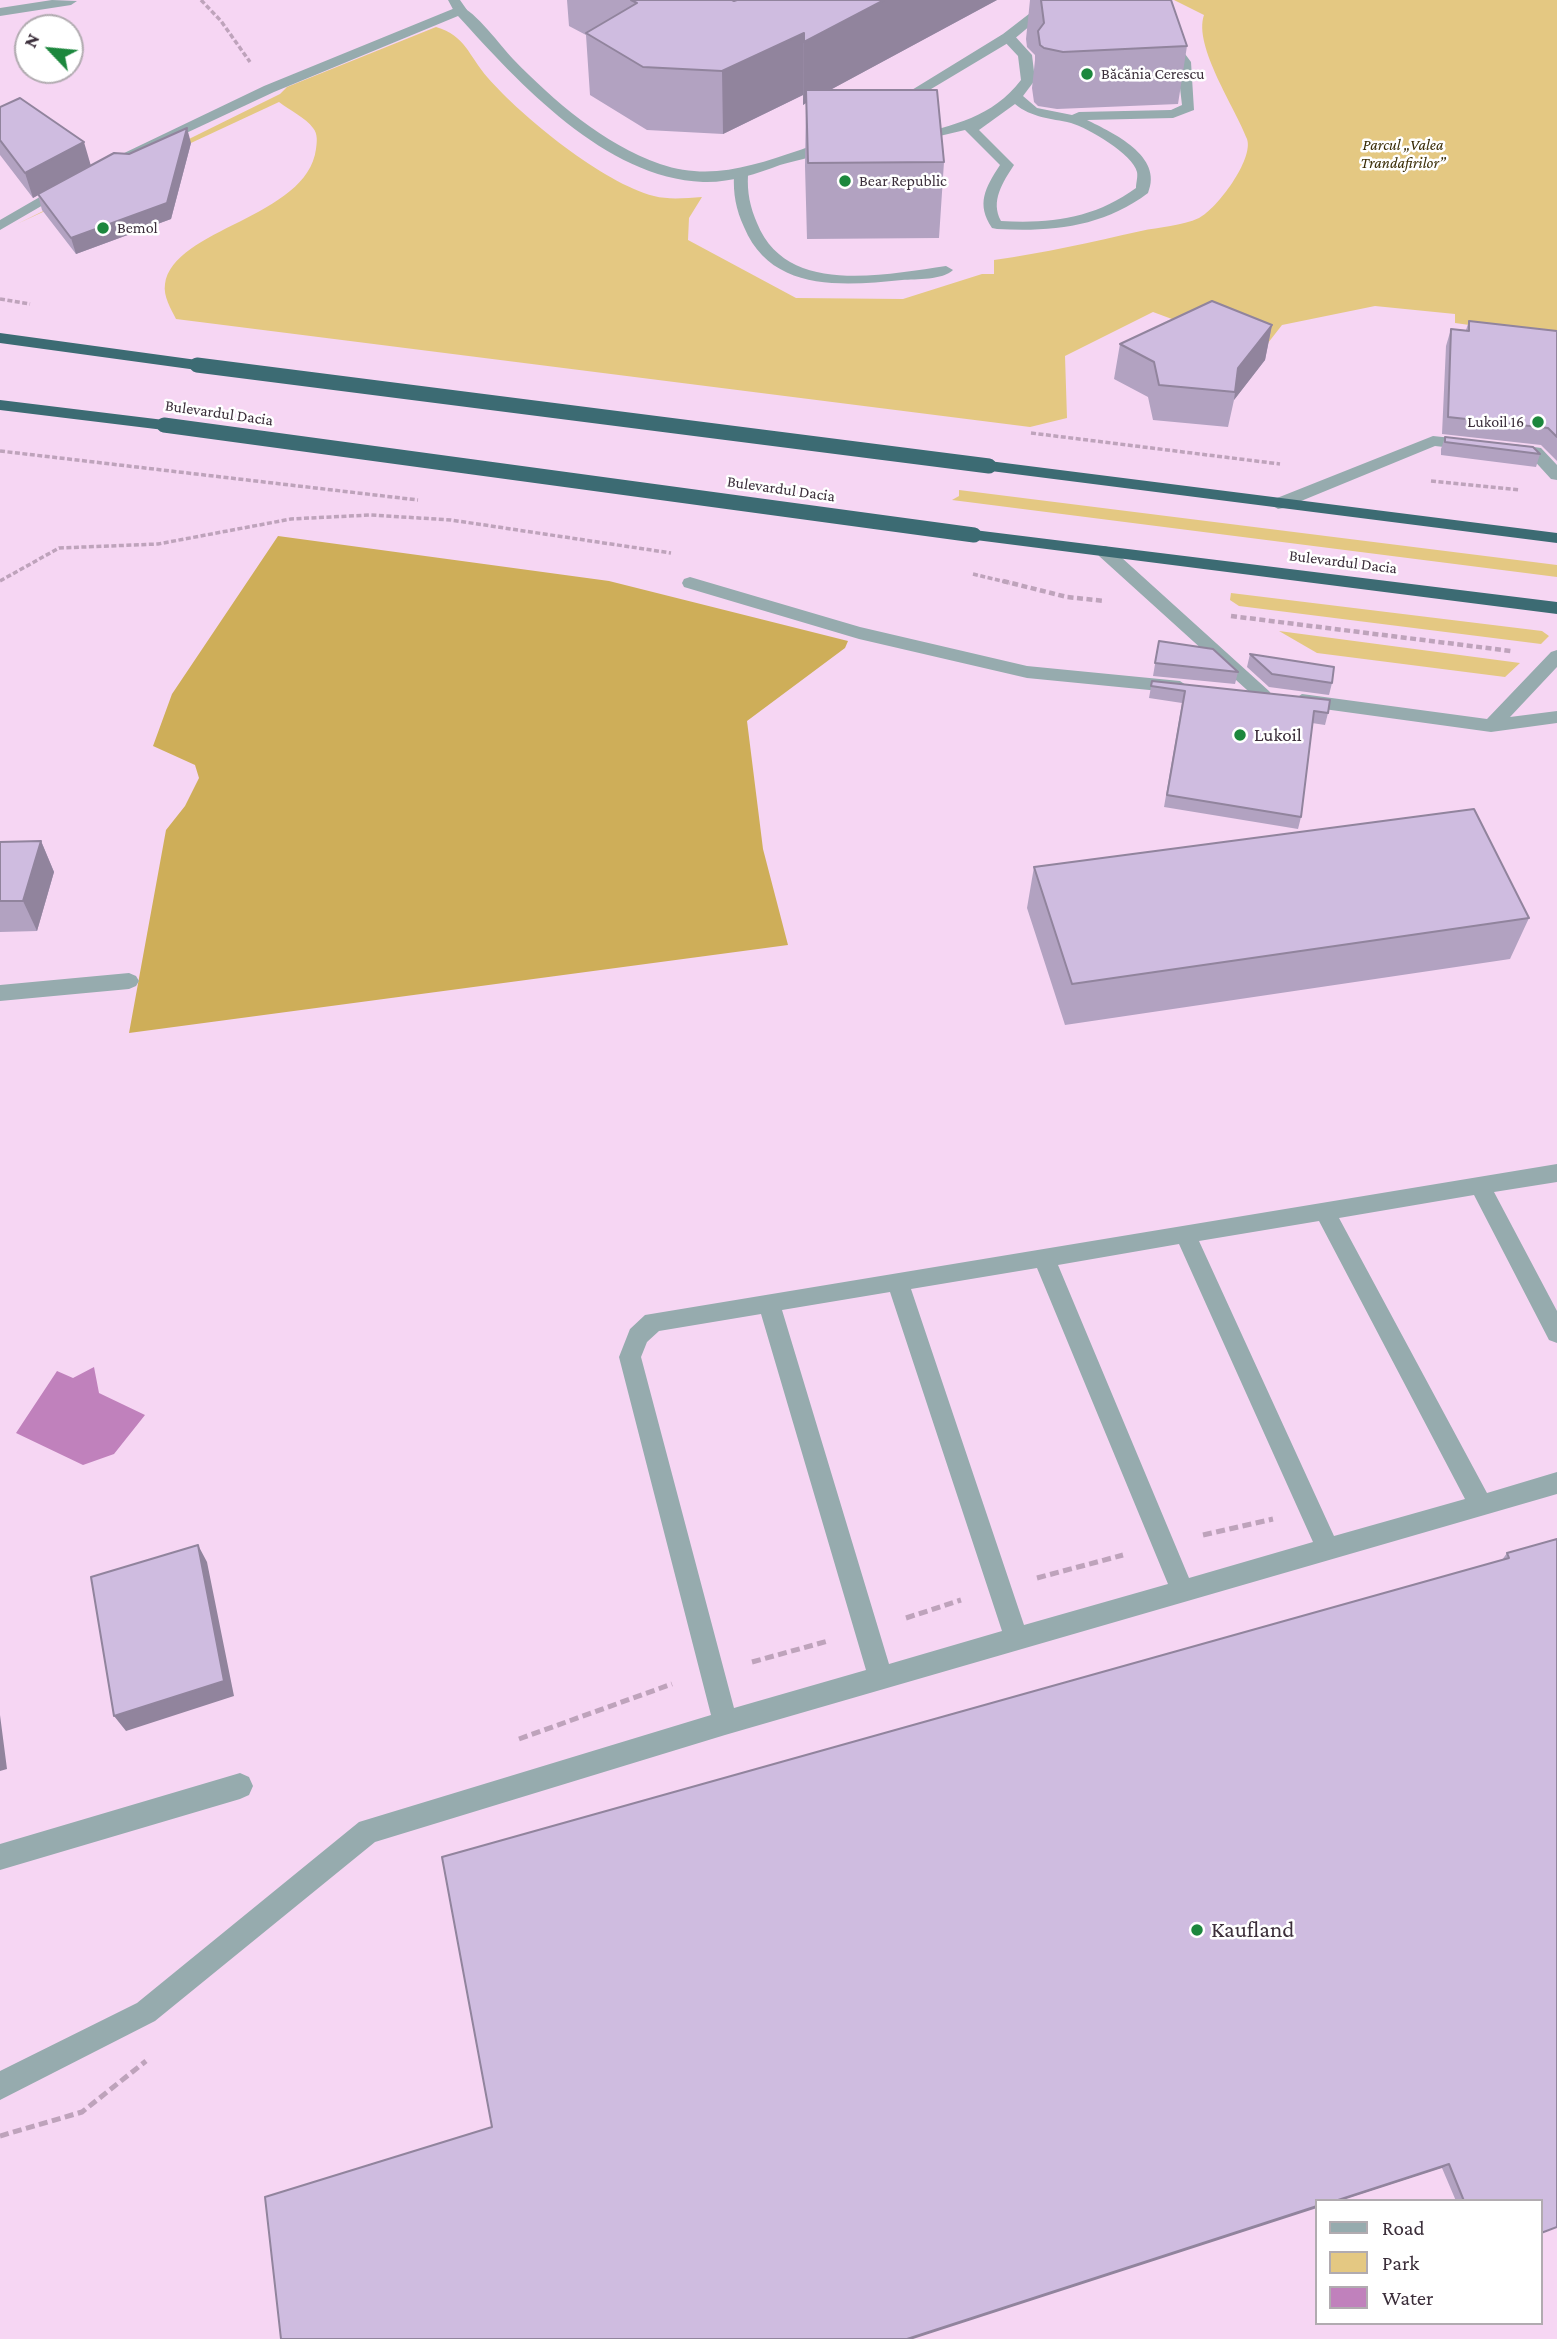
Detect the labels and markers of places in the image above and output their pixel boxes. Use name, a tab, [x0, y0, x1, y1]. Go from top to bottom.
place label: Băcănia Cerescu	[1101, 64, 1205, 84]
marker: Băcănia Cerescu	[1079, 66, 1095, 82]
place label: Bear Republic	[859, 171, 947, 191]
marker: Bear Republic	[837, 173, 853, 189]
place label: Bemol	[117, 218, 158, 238]
marker: Bemol	[95, 220, 111, 236]
place label: Lukoil 16	[1467, 412, 1524, 432]
marker: Lukoil 16	[1530, 414, 1546, 430]
place label: Lukoil	[1254, 724, 1302, 746]
marker: Lukoil	[1232, 727, 1248, 743]
place label: Kaufland	[1211, 1916, 1294, 1944]
marker: Kaufland	[1189, 1922, 1205, 1938]

